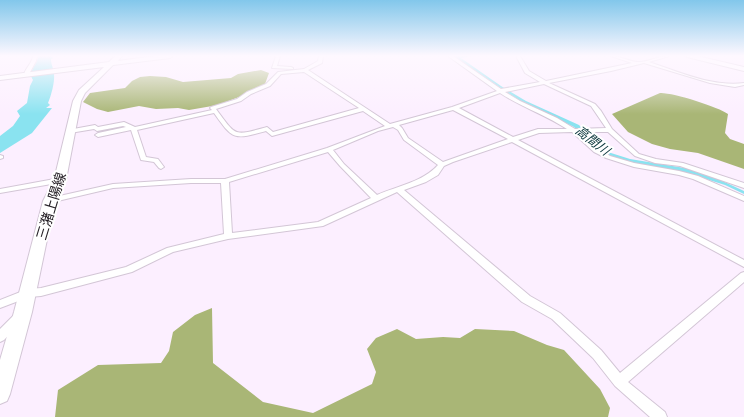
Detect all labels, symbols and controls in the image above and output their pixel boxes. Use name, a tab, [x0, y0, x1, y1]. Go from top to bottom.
water label: 高間川	[571, 120, 616, 161]
street label: 三潴上陽線	[30, 169, 71, 242]

